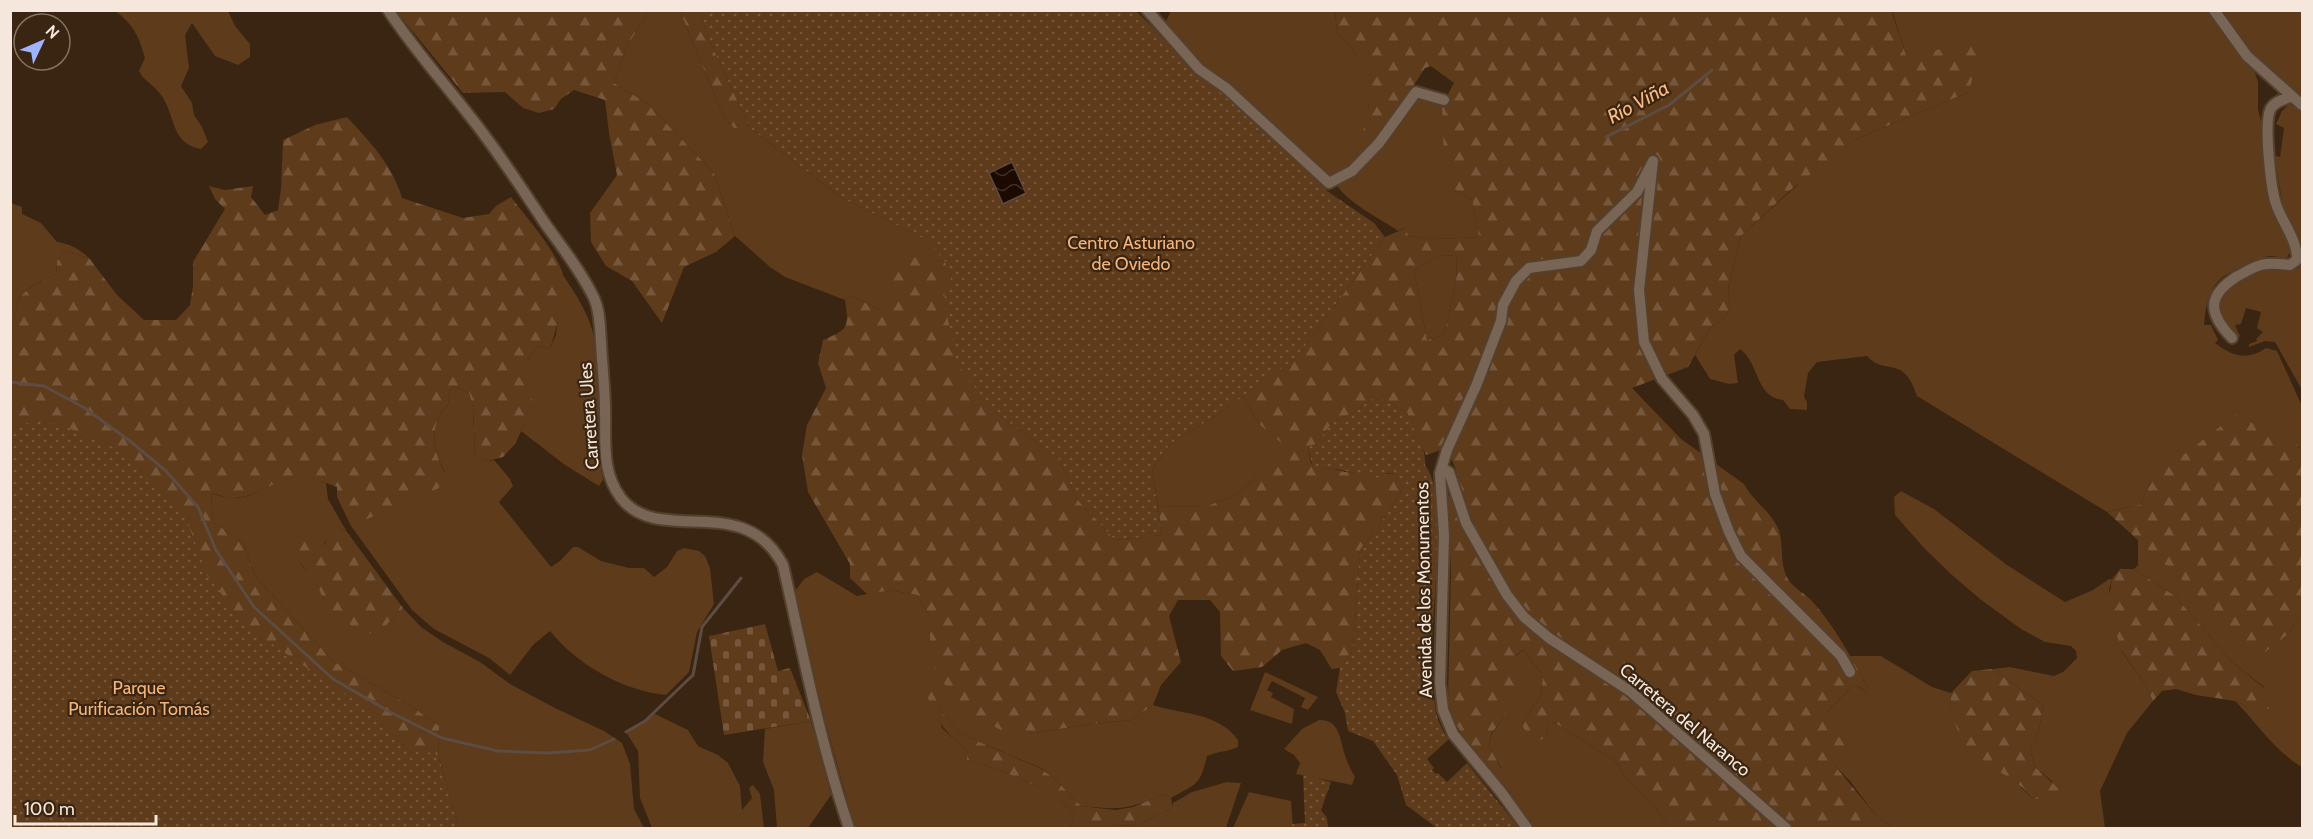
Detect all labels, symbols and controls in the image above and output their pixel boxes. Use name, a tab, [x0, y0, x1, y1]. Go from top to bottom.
north arrow	[12, 12, 72, 72]
text: N	[42, 21, 63, 43]
water label: Río Viña	[1603, 75, 1673, 129]
park label: Centro Asturiano de Oviedo	[1067, 232, 1195, 275]
street label: Carretera Ules	[574, 362, 604, 470]
street label: Avenida de los Monumentos	[1411, 482, 1437, 698]
street label: Carretera del Naranco	[1615, 659, 1755, 781]
park label: Parque Purificación Tomás	[68, 677, 210, 720]
scale bar	[15, 788, 156, 826]
text: 100 m	[24, 798, 75, 820]

